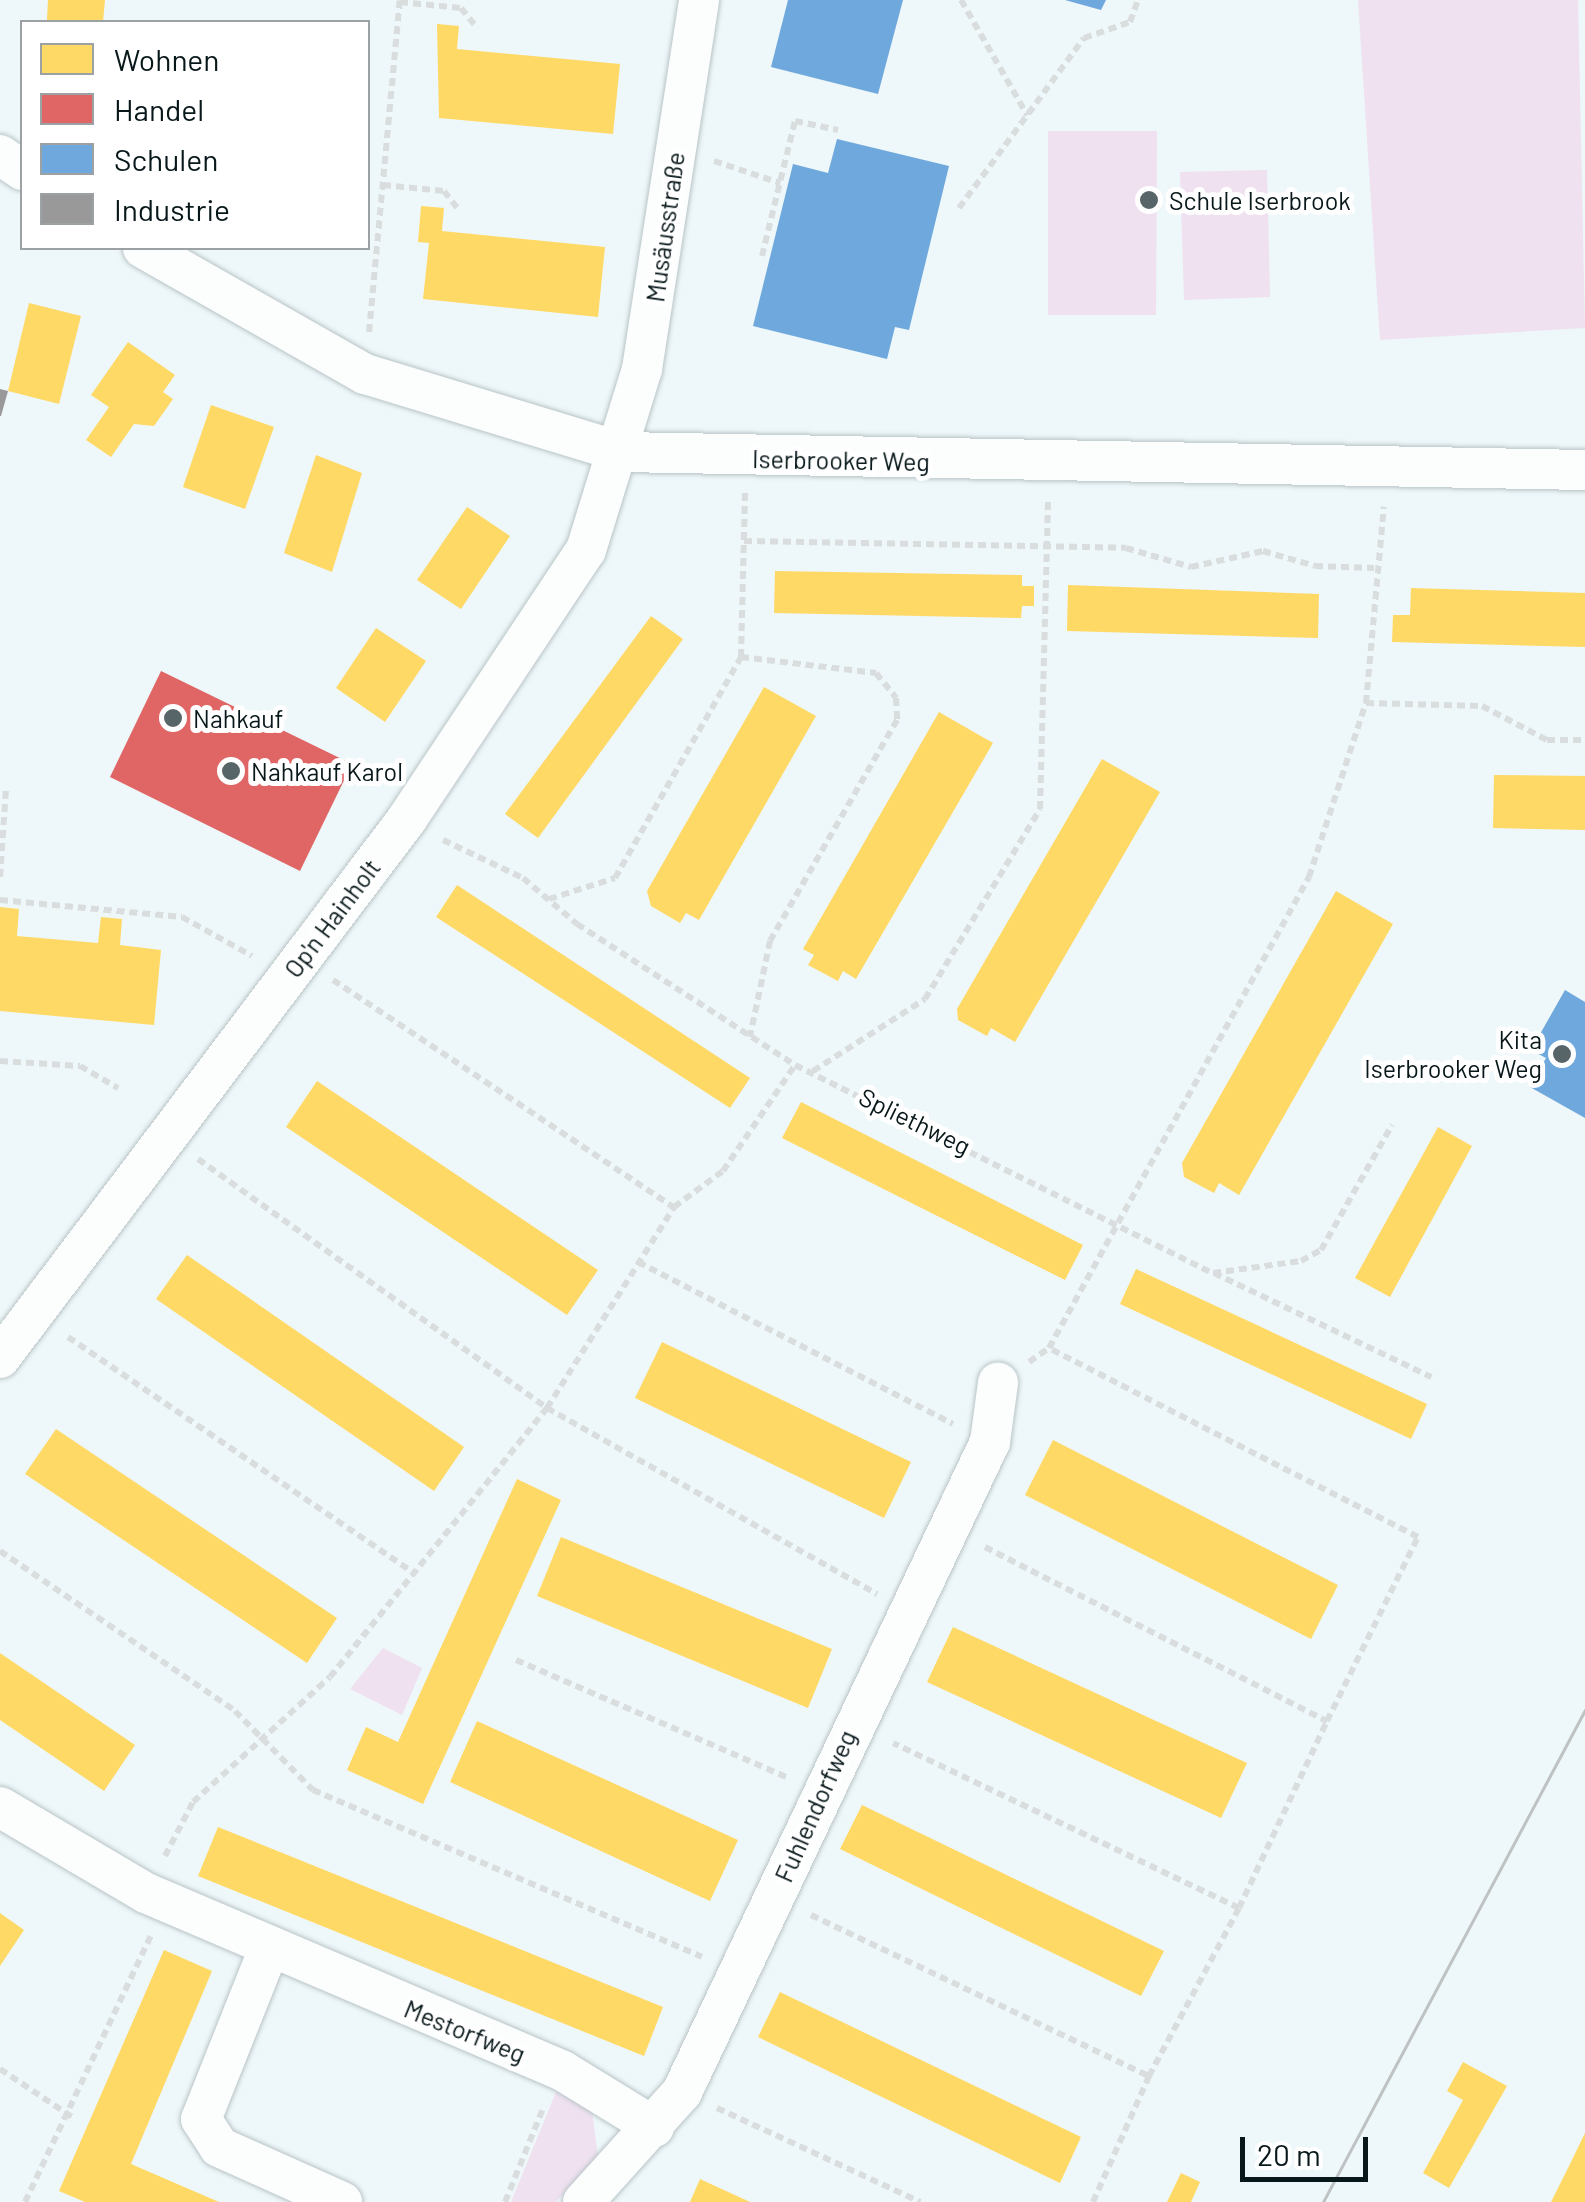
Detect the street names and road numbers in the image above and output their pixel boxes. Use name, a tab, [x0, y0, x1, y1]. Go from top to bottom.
street label: Musäusstraße	[640, 150, 690, 304]
street label: Iserbrooker Weg	[752, 443, 930, 477]
street label: Op'n Hainholt	[278, 853, 386, 983]
street label: Spliethweg	[854, 1081, 976, 1161]
street label: Fuhlendorfweg	[768, 1725, 862, 1887]
street label: Mestorfweg	[400, 1993, 530, 2069]

